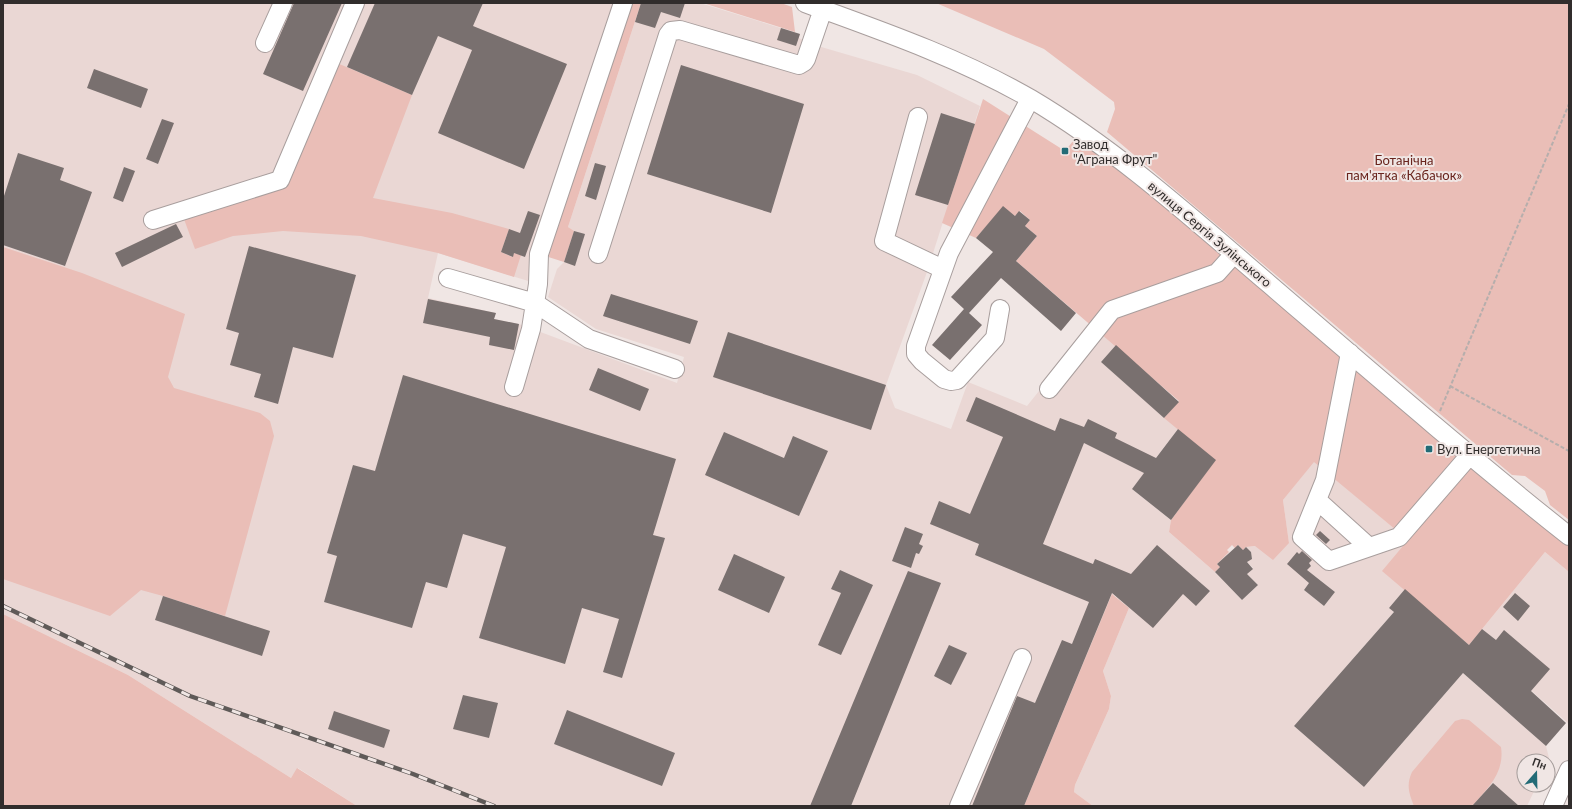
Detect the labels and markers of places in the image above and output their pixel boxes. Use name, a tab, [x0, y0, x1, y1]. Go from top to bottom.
place label: Завод "Аграна Фрут"	[1073, 136, 1157, 167]
marker: Завод "Аграна Фрут"	[1060, 146, 1070, 156]
place label: Вул. Енергетична	[1437, 441, 1541, 457]
marker: Вул. Енергетична	[1424, 444, 1434, 454]

